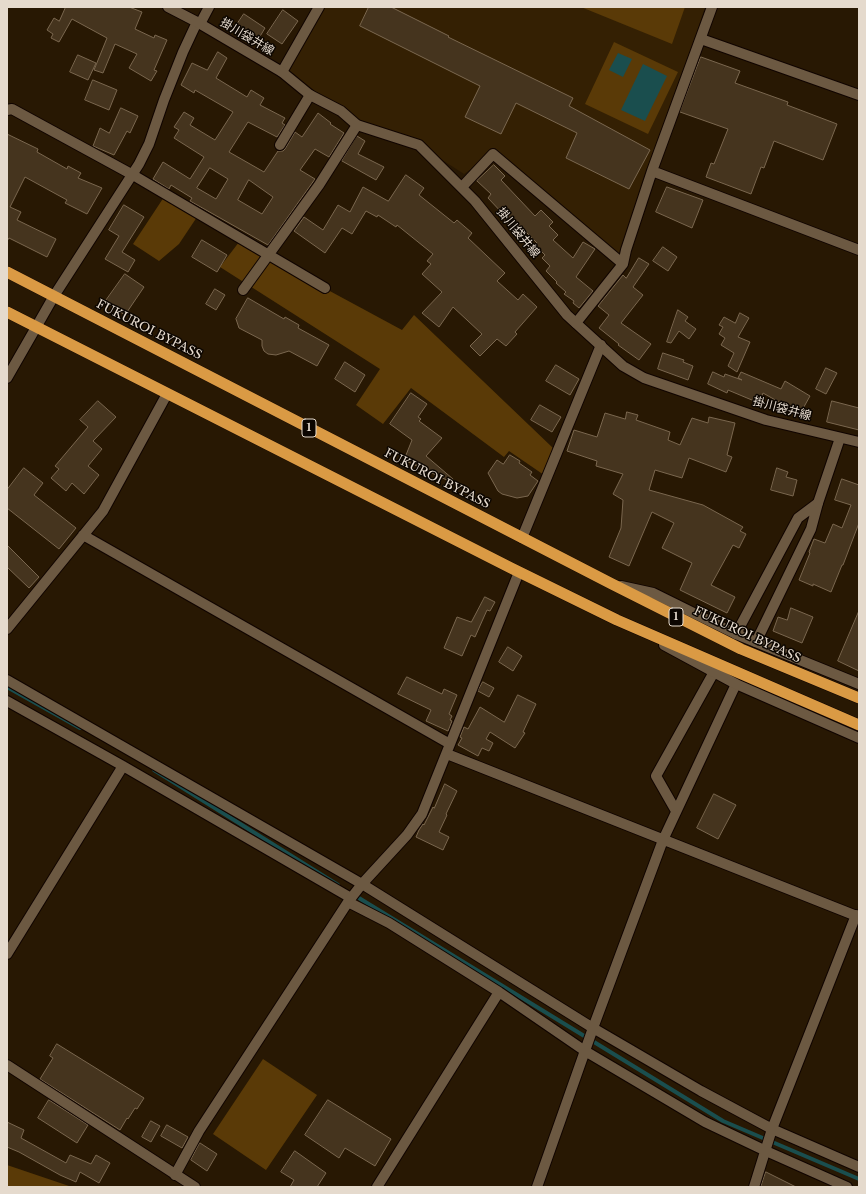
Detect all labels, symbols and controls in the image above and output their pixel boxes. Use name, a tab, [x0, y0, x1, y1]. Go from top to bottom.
street label: 掛川袋井線	[218, 15, 276, 59]
street label: 掛川袋井線	[494, 205, 542, 261]
street label: FUKUROI BYPASS	[94, 297, 204, 363]
street label: 掛川袋井線	[751, 394, 813, 424]
road number: 1	[302, 419, 316, 437]
street label: FUKUROI BYPASS	[382, 446, 492, 512]
street label: FUKUROI BYPASS	[691, 604, 803, 666]
road number: 1	[669, 608, 683, 626]

